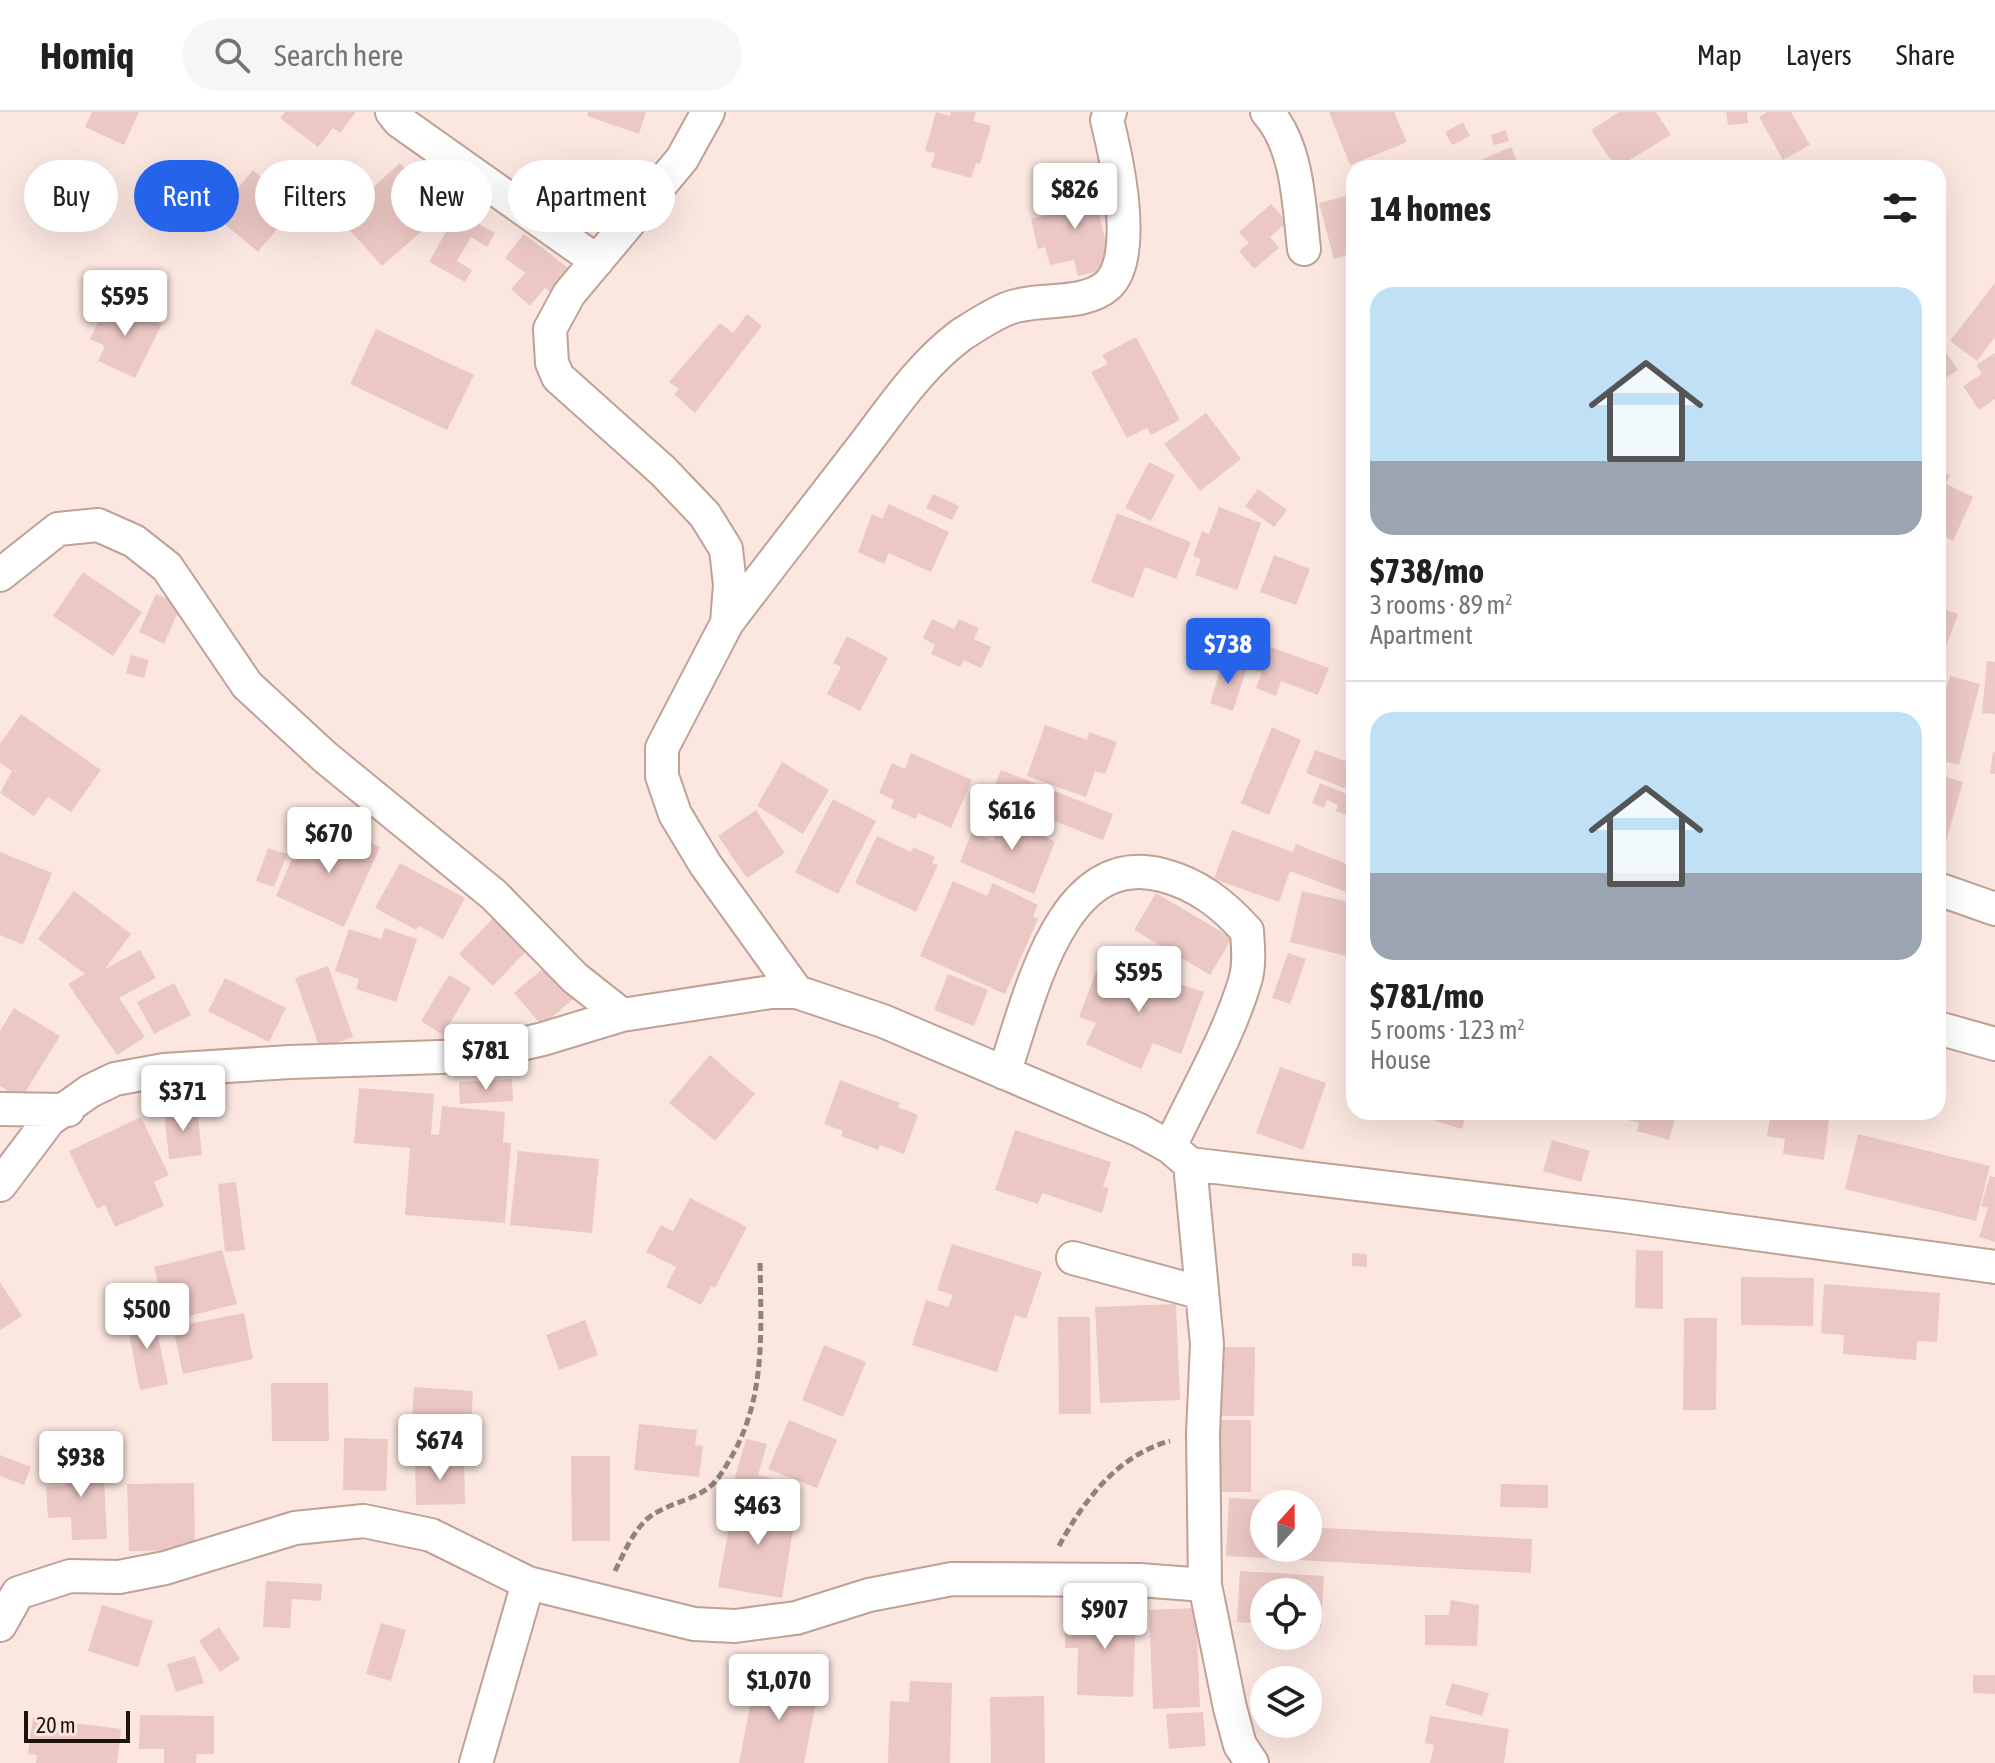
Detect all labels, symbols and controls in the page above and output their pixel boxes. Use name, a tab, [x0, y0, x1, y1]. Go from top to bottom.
search box	[182, 19, 742, 91]
icon: search	[210, 33, 254, 77]
text: Homiq	[40, 34, 134, 77]
text: Search here	[274, 38, 403, 72]
text: Map	[1697, 39, 1742, 71]
text: Layers	[1786, 39, 1852, 71]
text: Share	[1896, 39, 1955, 71]
chip: Buy	[24, 160, 118, 232]
chip: Rent	[134, 160, 239, 232]
chip: Filters	[255, 160, 375, 232]
chip: New	[391, 160, 492, 232]
chip: Apartment	[508, 160, 675, 232]
pin: $826	[1028, 163, 1122, 231]
text: $826	[1051, 174, 1099, 204]
icon: filters	[1878, 186, 1922, 230]
text: 14 homes	[1370, 189, 1491, 228]
pin: $595	[78, 270, 172, 338]
text: $595	[101, 281, 149, 311]
icon: home	[1574, 339, 1718, 483]
text: $738/mo	[1370, 551, 1484, 590]
text: 3 rooms · 89 m²	[1370, 590, 1512, 620]
pin: $738	[1181, 618, 1275, 686]
text: Apartment	[1370, 620, 1473, 650]
text: $738	[1204, 629, 1252, 659]
icon: home	[1574, 764, 1718, 908]
pin: $616	[965, 784, 1059, 852]
text: $616	[988, 795, 1036, 825]
pin: $670	[282, 807, 376, 875]
text: $670	[305, 818, 353, 848]
pin: $595	[1092, 946, 1186, 1014]
text: $595	[1115, 957, 1163, 987]
text: $781/mo	[1370, 976, 1484, 1015]
text: 5 rooms · 123 m²	[1370, 1015, 1525, 1045]
pin: $781	[439, 1024, 533, 1092]
text: $781	[462, 1035, 510, 1065]
text: House	[1370, 1045, 1431, 1075]
pin: $371	[136, 1065, 230, 1133]
text: $371	[159, 1076, 207, 1106]
pin: $500	[100, 1283, 194, 1351]
text: $500	[123, 1294, 171, 1324]
pin: $674	[393, 1414, 487, 1482]
text: $674	[416, 1425, 464, 1455]
pin: $938	[34, 1431, 128, 1499]
text: $938	[57, 1442, 105, 1472]
pin: $463	[711, 1479, 805, 1547]
text: $463	[734, 1490, 782, 1520]
north arrow	[1250, 1490, 1322, 1562]
map controls	[1250, 1490, 1322, 1738]
button: locate	[1250, 1578, 1322, 1650]
pin: $907	[1058, 1583, 1152, 1651]
text: $907	[1081, 1594, 1129, 1624]
pin: $1,070	[714, 1654, 844, 1722]
text: $1,070	[747, 1665, 811, 1695]
button: layers	[1250, 1666, 1322, 1738]
scale bar	[24, 1707, 130, 1743]
text: 20 m	[36, 1712, 76, 1738]

